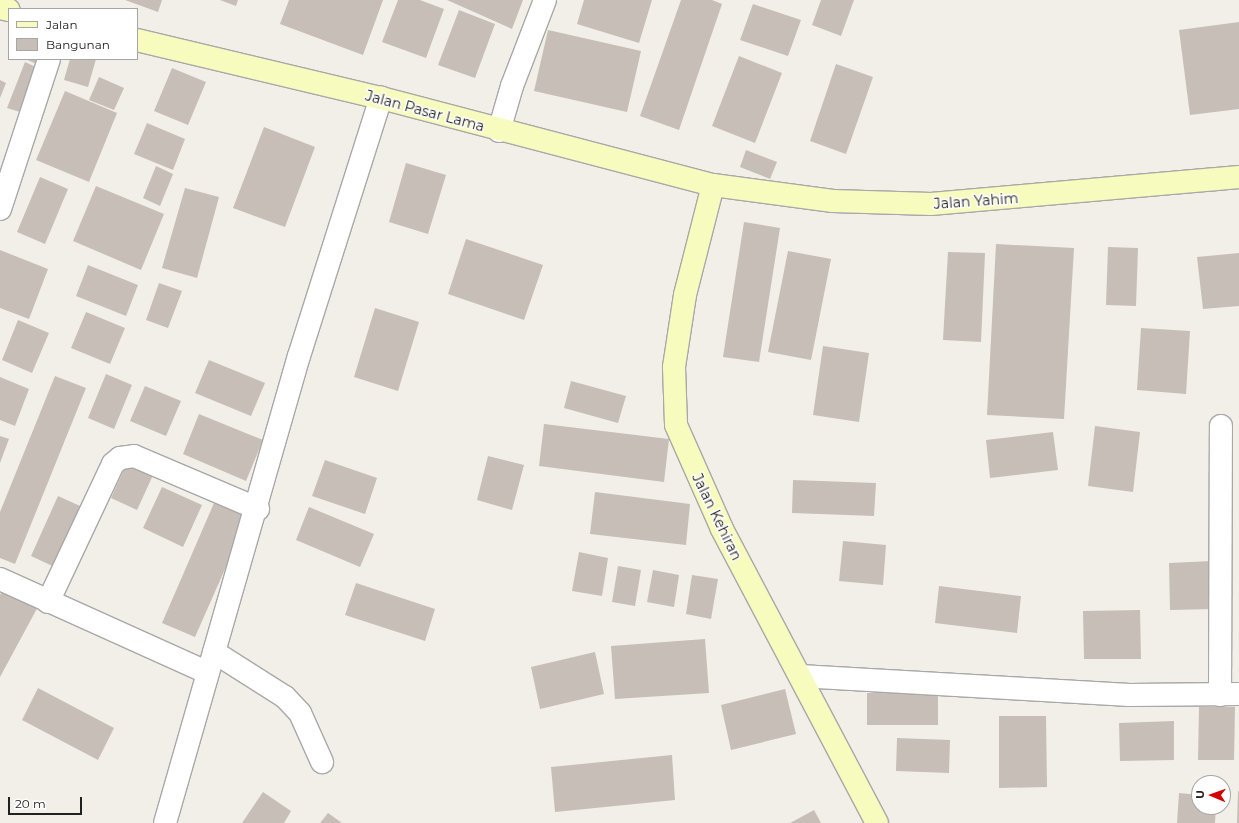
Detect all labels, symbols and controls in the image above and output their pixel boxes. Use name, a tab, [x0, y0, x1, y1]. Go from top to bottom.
legend	[8, 8, 138, 60]
text: Jalan	[46, 17, 78, 32]
text: Bangunan	[46, 37, 110, 52]
street label: Jalan Pasar Lama	[364, 87, 486, 135]
street label: Jalan Yahim	[933, 190, 1019, 212]
street label: Jalan Kehiran	[689, 471, 745, 563]
north arrow	[1191, 775, 1231, 815]
scale bar	[10, 789, 84, 815]
text: U	[1193, 790, 1207, 799]
text: 20 m	[15, 796, 46, 811]

